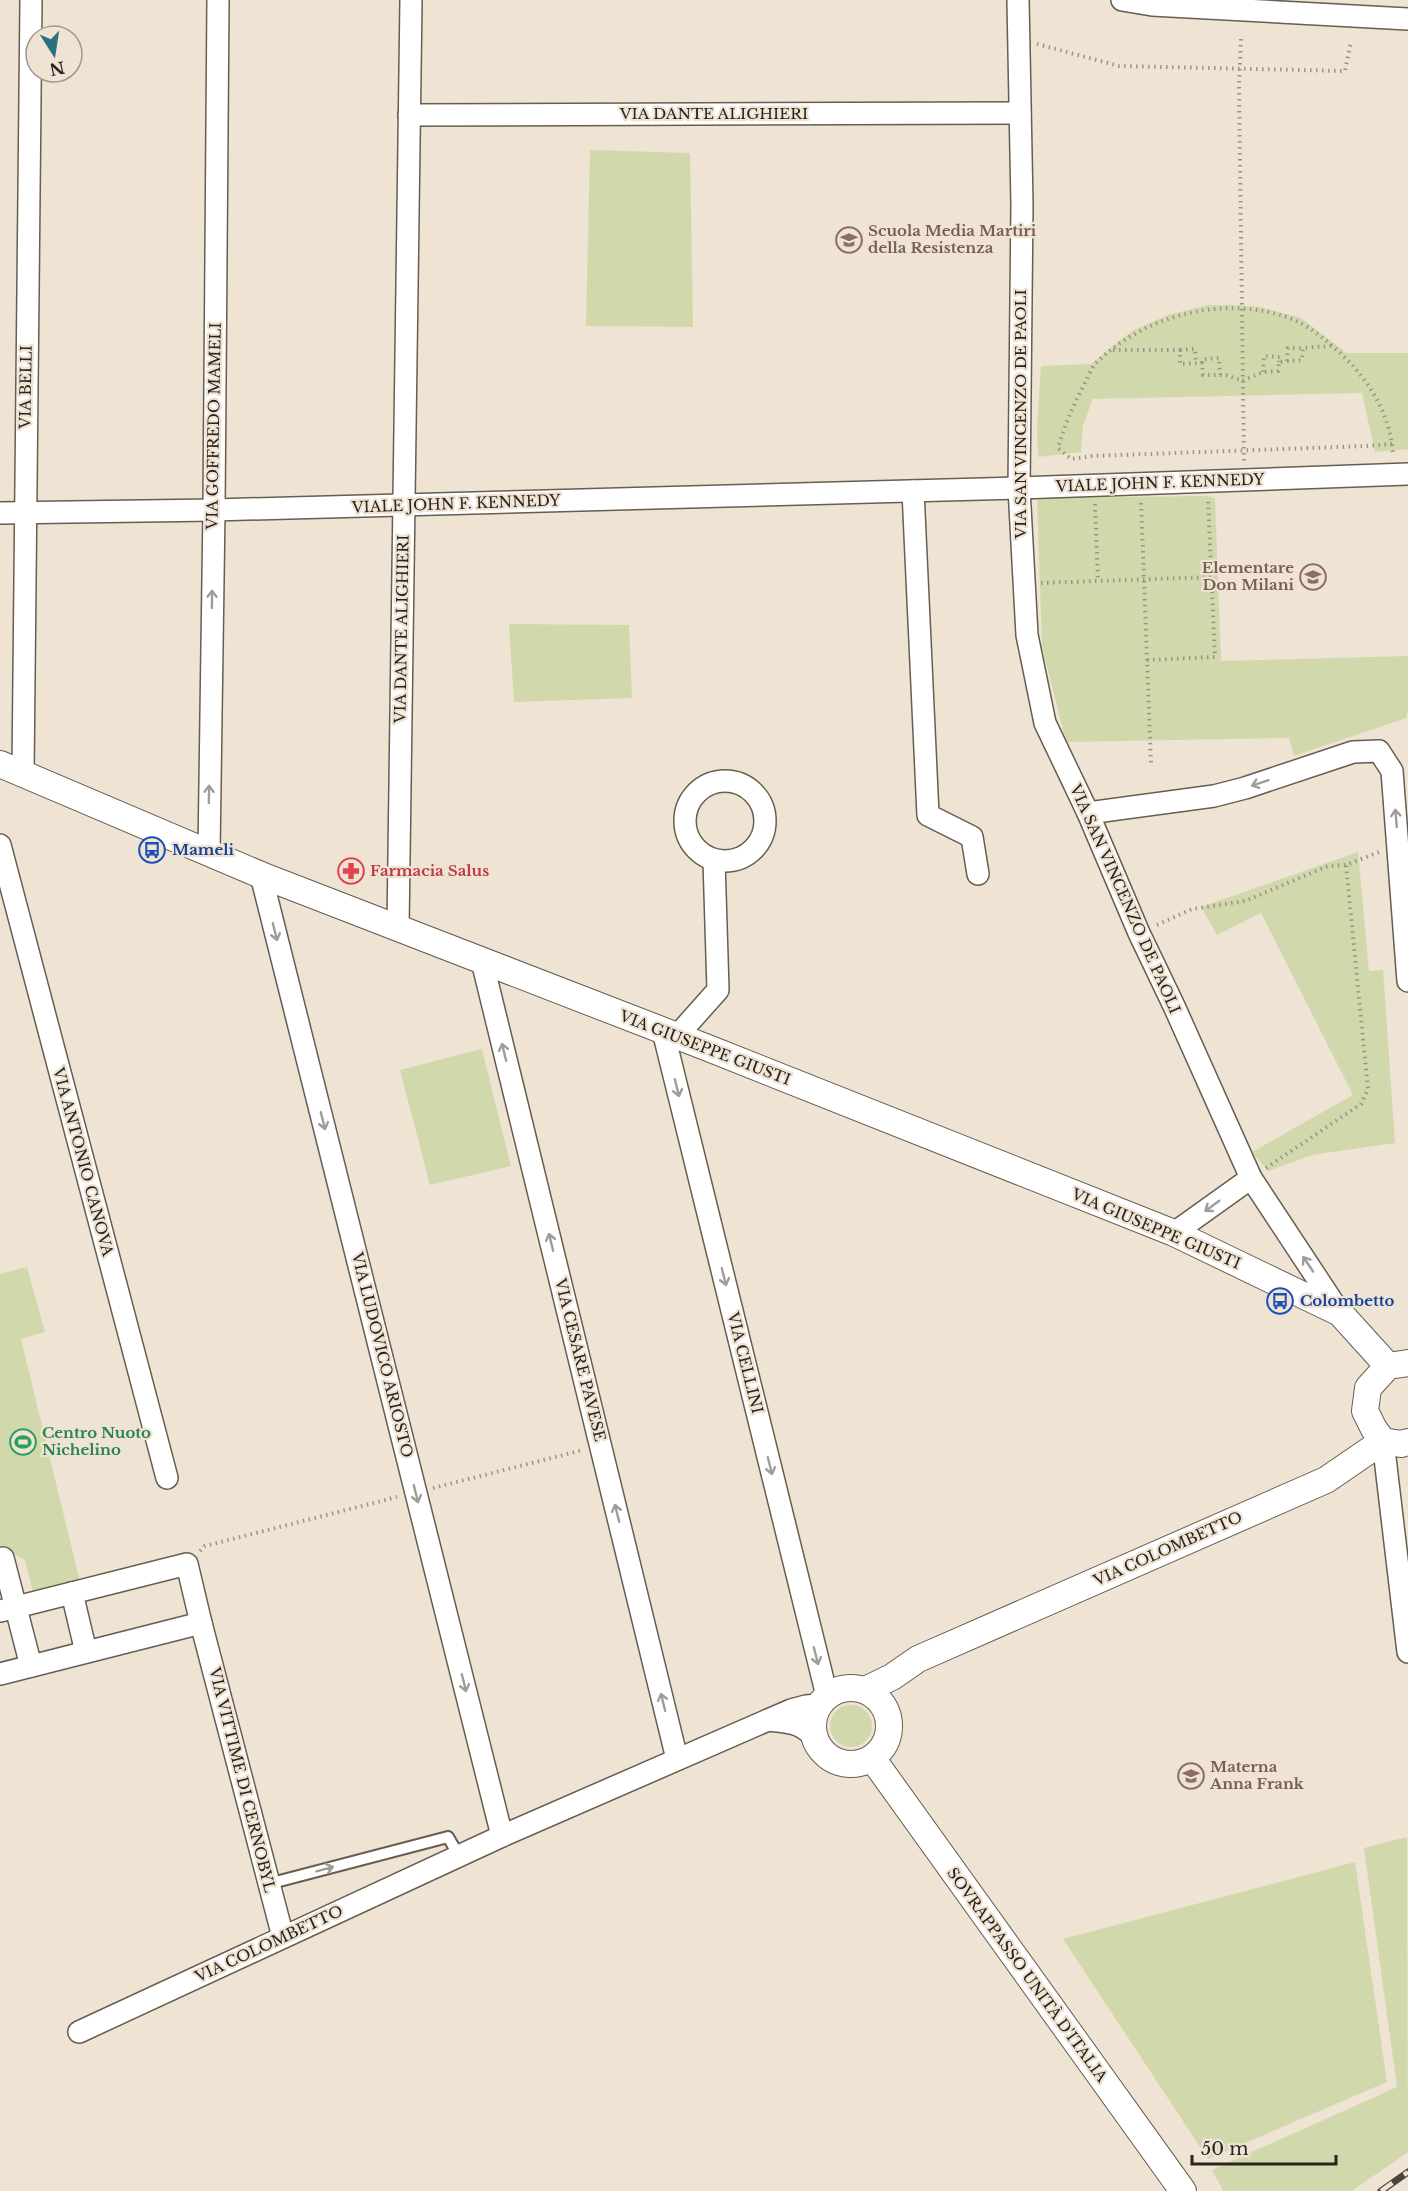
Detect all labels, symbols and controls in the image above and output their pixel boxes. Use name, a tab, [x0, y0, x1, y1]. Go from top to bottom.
north arrow	[24, 24, 84, 84]
text: N	[48, 57, 67, 80]
street label: VIA DANTE ALIGHIERI	[619, 104, 808, 123]
place label: Scuola Media Martiri della Resistenza	[868, 221, 1037, 257]
school or university icon: Scuola Media Martiri della Resistenza	[834, 225, 864, 255]
street label: VIA SAN VINCENZO DE PAOLI	[1011, 289, 1030, 540]
street label: VIA GOFFREDO MAMELI	[202, 322, 225, 531]
street label: VIA BELLI	[15, 345, 36, 430]
street label: VIALE JOHN F. KENNEDY	[1054, 469, 1266, 496]
street label: VIALE JOHN F. KENNEDY	[350, 490, 562, 517]
street label: VIA DANTE ALIGHIERI	[390, 535, 413, 724]
place label: Elementare Don Milani	[1202, 558, 1295, 594]
school or university icon: Elementare Don Milani	[1298, 562, 1328, 592]
one-way arrow	[206, 589, 218, 609]
one-way arrow	[1251, 779, 1270, 790]
street label: VIA SAN VINCENZO DE PAOLI	[1066, 780, 1185, 1017]
one-way arrow	[204, 784, 215, 804]
one-way arrow	[1391, 808, 1402, 828]
bus stop icon: Mameli	[137, 835, 167, 865]
place label: Mameli	[172, 840, 234, 859]
pharmacy icon: Farmacia Salus	[336, 856, 366, 886]
place label: Farmacia Salus	[370, 861, 489, 880]
one-way arrow	[269, 922, 281, 941]
street label: VIA GIUSEPPE GIUSTI	[616, 1006, 793, 1089]
one-way arrow	[498, 1043, 510, 1062]
street label: VIA ANTONIO CANOVA	[49, 1064, 118, 1259]
one-way arrow	[672, 1078, 684, 1097]
one-way arrow	[317, 1111, 329, 1130]
street label: VIA GIUSEPPE GIUSTI	[1068, 1184, 1244, 1273]
one-way arrow	[1205, 1200, 1221, 1212]
one-way arrow	[544, 1233, 556, 1252]
street label: VIA LUDOVICO ARIOSTO	[348, 1249, 417, 1459]
one-way arrow	[1301, 1256, 1313, 1273]
one-way arrow	[718, 1267, 730, 1286]
street label: VIA CESARE PAVESE	[551, 1275, 610, 1443]
bus stop icon: Colombetto	[1265, 1286, 1295, 1316]
place label: Colombetto	[1300, 1291, 1394, 1310]
street label: VIA CELLINI	[723, 1309, 767, 1416]
place label: Centro Nuoto Nichelino	[42, 1423, 151, 1459]
sports icon: Centro Nuoto Nichelino	[8, 1427, 38, 1457]
one-way arrow	[765, 1457, 777, 1476]
one-way arrow	[411, 1484, 423, 1503]
one-way arrow	[611, 1504, 623, 1523]
street label: VIA COLOMBETTO	[1090, 1507, 1245, 1590]
one-way arrow	[811, 1646, 823, 1665]
street label: VIA VITTIME DI CERNOBYL	[205, 1665, 280, 1894]
one-way arrow	[459, 1673, 470, 1692]
one-way arrow	[657, 1693, 669, 1712]
place label: Materna Anna Frank	[1209, 1757, 1305, 1793]
school or university icon: Materna Anna Frank	[1176, 1761, 1206, 1791]
one-way arrow	[315, 1863, 334, 1874]
street label: SOVRAPPASSO UNITÀ D'ITALIA	[943, 1864, 1112, 2086]
street label: VIA COLOMBETTO	[191, 1901, 346, 1987]
scale bar	[1192, 2128, 1336, 2166]
text: 50 m	[1201, 2138, 1249, 2160]

